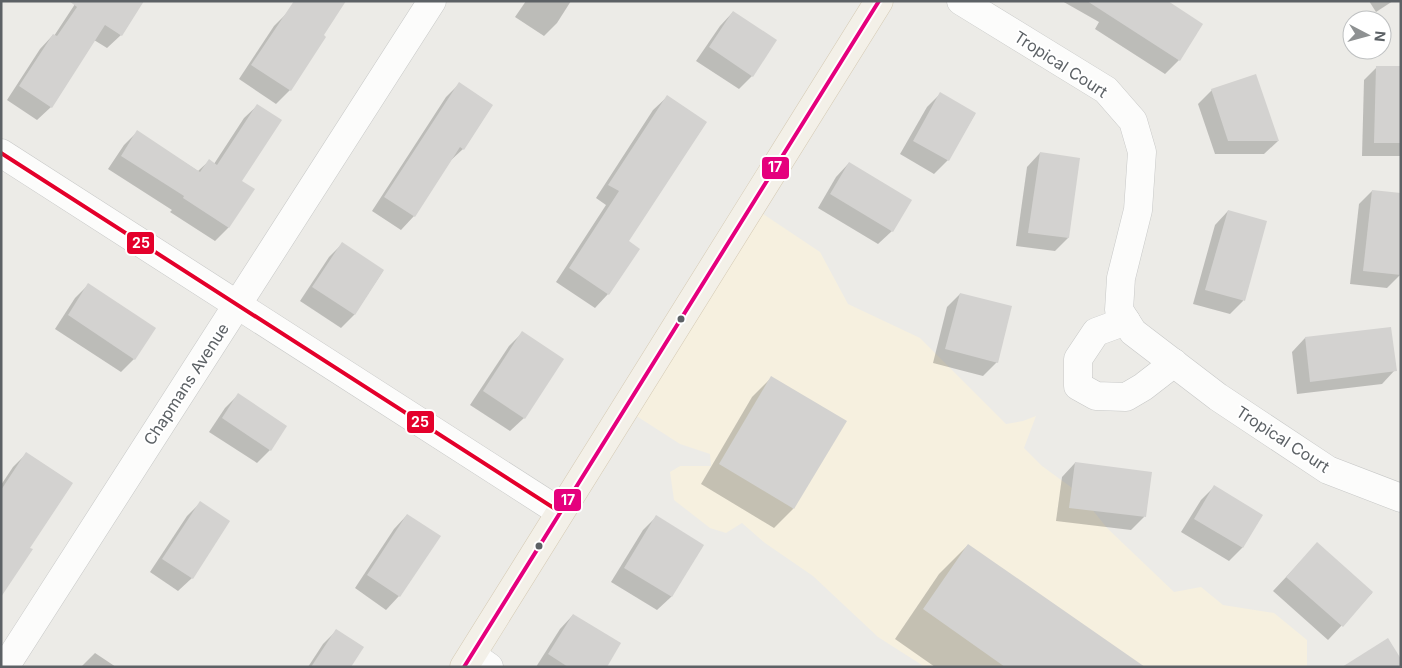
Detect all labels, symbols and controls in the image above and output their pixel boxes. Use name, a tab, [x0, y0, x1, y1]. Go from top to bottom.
north arrow	[1342, 10, 1392, 60]
street label: Tropical Court	[1011, 26, 1111, 102]
text: N	[1371, 30, 1389, 43]
line badge: 17	[761, 156, 790, 180]
text: 17	[768, 158, 782, 175]
line badge: 25	[126, 231, 155, 255]
text: 25	[132, 234, 150, 251]
unlabelled marker	[676, 314, 686, 324]
street label: Chapmans Avenue	[139, 319, 233, 449]
street label: Tropical Court	[1233, 401, 1333, 477]
line badge: 25	[406, 410, 435, 434]
text: 25	[411, 413, 429, 430]
line badge: 17	[553, 488, 582, 512]
text: 17	[561, 491, 575, 508]
unlabelled marker	[534, 541, 544, 551]

